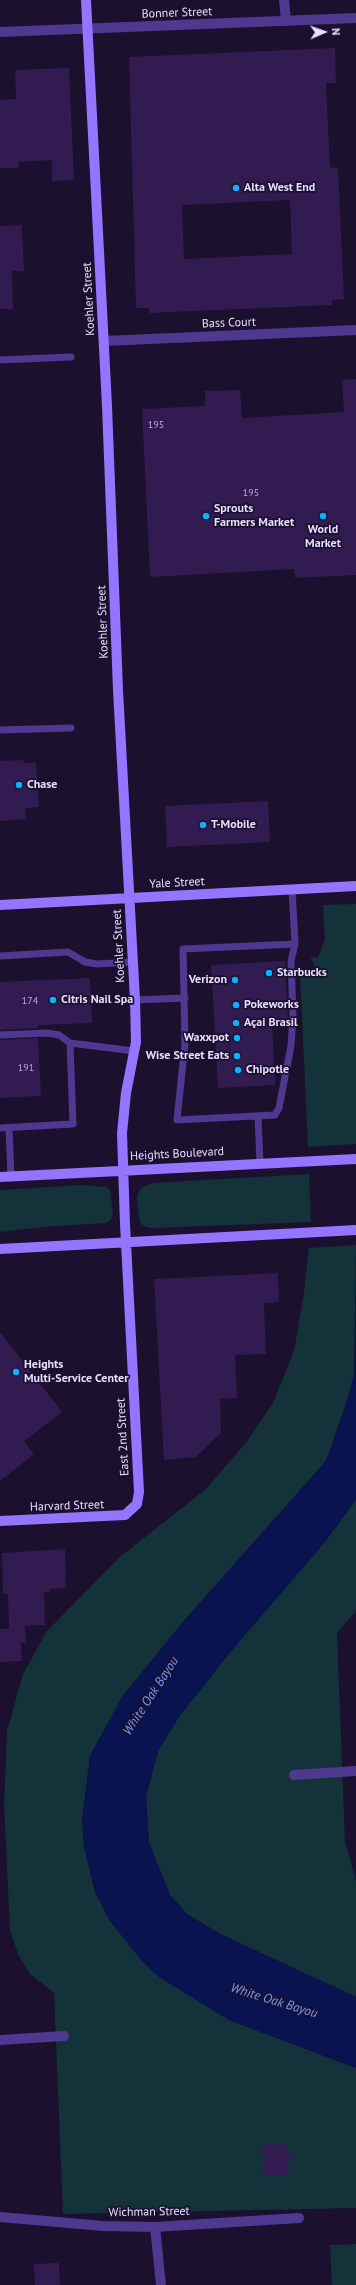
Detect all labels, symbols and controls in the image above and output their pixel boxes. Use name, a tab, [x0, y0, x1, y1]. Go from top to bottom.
street label: Bonner Street	[141, 5, 213, 21]
north arrow	[304, 12, 344, 52]
text: N	[329, 28, 343, 35]
place label: Alta West End	[244, 181, 315, 195]
marker: Alta West End	[231, 183, 241, 193]
street label: Koehler Street	[80, 262, 98, 336]
street label: Bass Court	[202, 315, 256, 331]
house number: 195	[148, 419, 164, 431]
house number: 195	[243, 487, 259, 499]
place label: Sprouts Farmers Market	[214, 502, 294, 530]
marker: Sprouts Farmers Market	[201, 511, 211, 521]
marker: World Market	[318, 511, 328, 521]
place label: World Market	[305, 523, 341, 551]
street label: Koehler Street	[95, 585, 111, 659]
place label: Chase	[27, 778, 57, 792]
marker: Chase	[14, 780, 24, 790]
place label: T-Mobile	[211, 818, 256, 832]
marker: T-Mobile	[198, 820, 208, 830]
street label: Yale Street	[149, 874, 205, 892]
street label: Koehler Street	[110, 909, 128, 983]
place label: Starbucks	[277, 966, 327, 980]
marker: Starbucks	[264, 968, 274, 978]
place label: Verizon	[189, 973, 227, 987]
marker: Verizon	[230, 975, 240, 985]
place label: Citris Nail Spa	[61, 993, 133, 1007]
house number: 174	[22, 995, 38, 1007]
marker: Citris Nail Spa	[48, 995, 58, 1005]
place label: Pokeworks	[244, 998, 299, 1012]
marker: Pokeworks	[231, 1000, 241, 1010]
place label: Açai Brasil	[244, 1016, 298, 1030]
marker: Açai Brasil	[231, 1018, 241, 1028]
place label: Waxxpot	[184, 1031, 229, 1045]
marker: Waxxpot	[232, 1033, 242, 1043]
place label: Wise Street Eats	[146, 1049, 229, 1063]
marker: Wise Street Eats	[232, 1051, 242, 1061]
house number: 191	[18, 1062, 34, 1074]
place label: Chipotle	[246, 1063, 289, 1077]
marker: Chipotle	[233, 1065, 243, 1075]
street label: Heights Boulevard	[130, 1144, 224, 1164]
place label: Heights Multi-Service Center	[24, 1358, 128, 1386]
marker: Heights Multi-Service Center	[11, 1367, 21, 1377]
street label: East 2nd Street	[114, 1398, 132, 1476]
street label: Harvard Street	[30, 1498, 104, 1514]
water label: White Oak Bayou	[120, 1654, 182, 1738]
water label: White Oak Bayou	[229, 1980, 319, 2022]
street label: Wichman Street	[108, 2204, 190, 2220]

